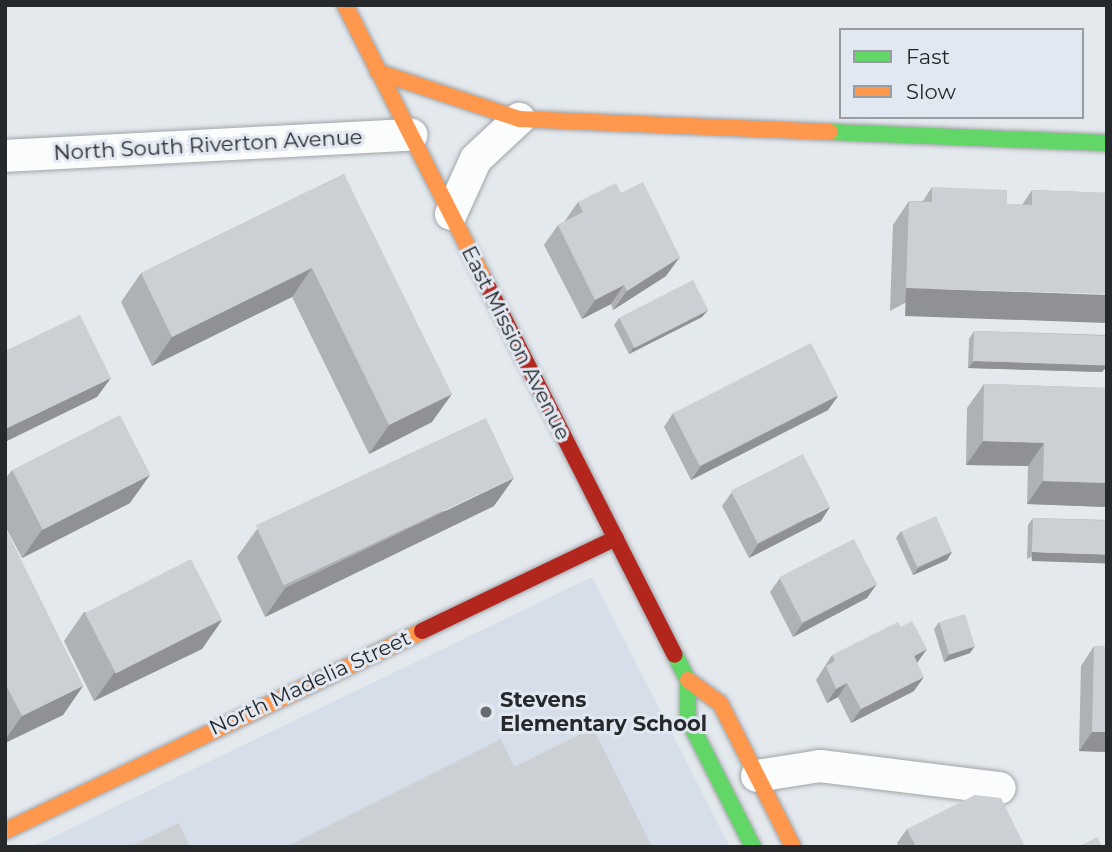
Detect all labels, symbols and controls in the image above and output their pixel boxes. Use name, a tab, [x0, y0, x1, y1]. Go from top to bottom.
legend	[839, 28, 1084, 119]
text: Fast	[906, 44, 950, 69]
text: Slow	[906, 79, 956, 104]
street label: North South Riverton Avenue	[53, 124, 363, 166]
street label: East Mission Avenue	[456, 242, 576, 444]
street label: North Madelia Street	[205, 625, 415, 741]
place label: Stevens Elementary School	[500, 687, 707, 737]
marker: Stevens Elementary School	[478, 704, 494, 720]

